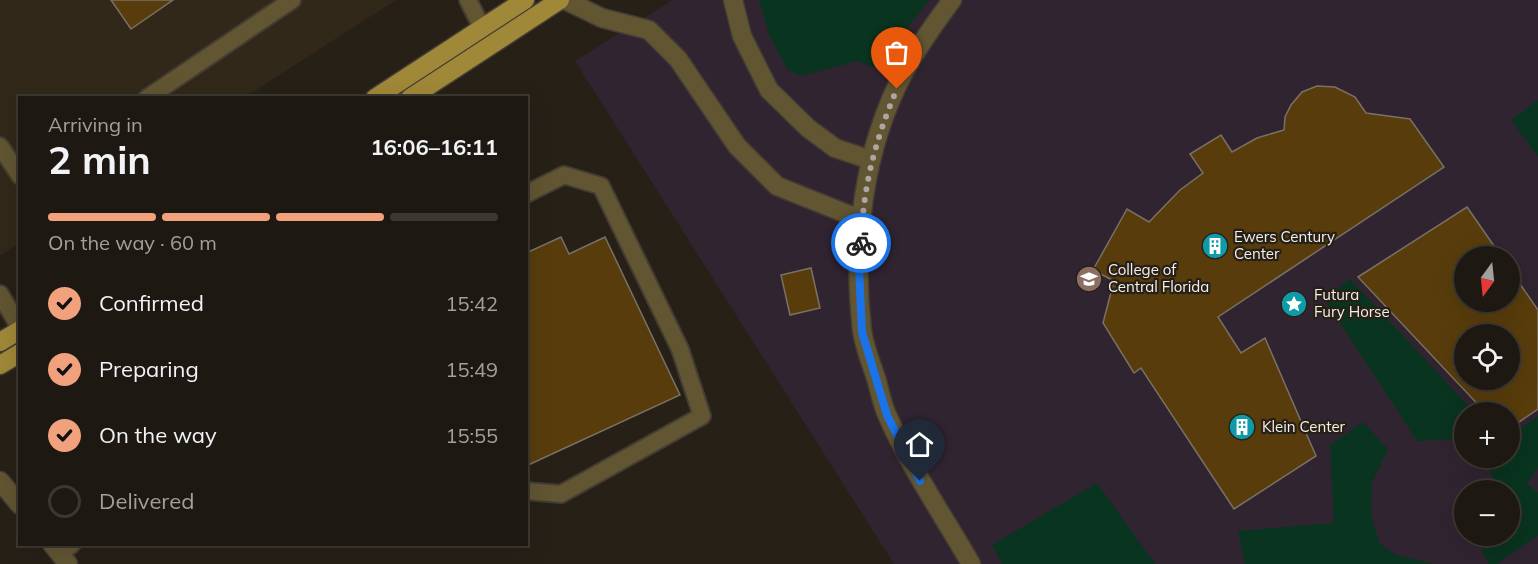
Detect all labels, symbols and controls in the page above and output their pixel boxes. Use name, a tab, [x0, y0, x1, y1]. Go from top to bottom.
pin	[871, 27, 922, 89]
icon: bag	[880, 36, 913, 69]
text: Arriving in	[48, 112, 143, 137]
text: 16:06–16:11	[370, 133, 498, 161]
text: 2 min	[48, 135, 151, 184]
courier	[831, 213, 891, 273]
icon: bike	[845, 227, 878, 260]
place label: Ewers Century Center	[1234, 227, 1335, 263]
text: On the way · 60 m	[48, 230, 217, 255]
building icon: Ewers Century Center	[1200, 231, 1230, 261]
north arrow	[1454, 246, 1520, 312]
map controls	[1454, 246, 1520, 546]
place label: College of Central Florida	[1108, 260, 1209, 296]
school or university icon: College of Central Florida	[1074, 264, 1104, 294]
place label: Futura Fury Horse	[1314, 285, 1390, 321]
icon: check	[48, 287, 81, 320]
text: Confirmed	[99, 289, 204, 317]
place icon: Futura Fury Horse	[1279, 289, 1309, 319]
text: 15:42	[445, 291, 498, 316]
button: locate	[1454, 324, 1520, 390]
icon: check	[48, 353, 81, 386]
text: Preparing	[99, 355, 199, 383]
text: 15:49	[445, 357, 498, 382]
button: +	[1454, 402, 1520, 468]
building icon: Klein Center	[1227, 412, 1257, 442]
place label: Klein Center	[1262, 417, 1346, 436]
icon: check	[48, 419, 81, 452]
pin	[894, 419, 945, 481]
text: On the way	[99, 421, 217, 449]
text: 15:55	[445, 423, 498, 448]
icon: home	[903, 428, 936, 461]
button: −	[1454, 480, 1520, 546]
text: Delivered	[99, 487, 194, 515]

